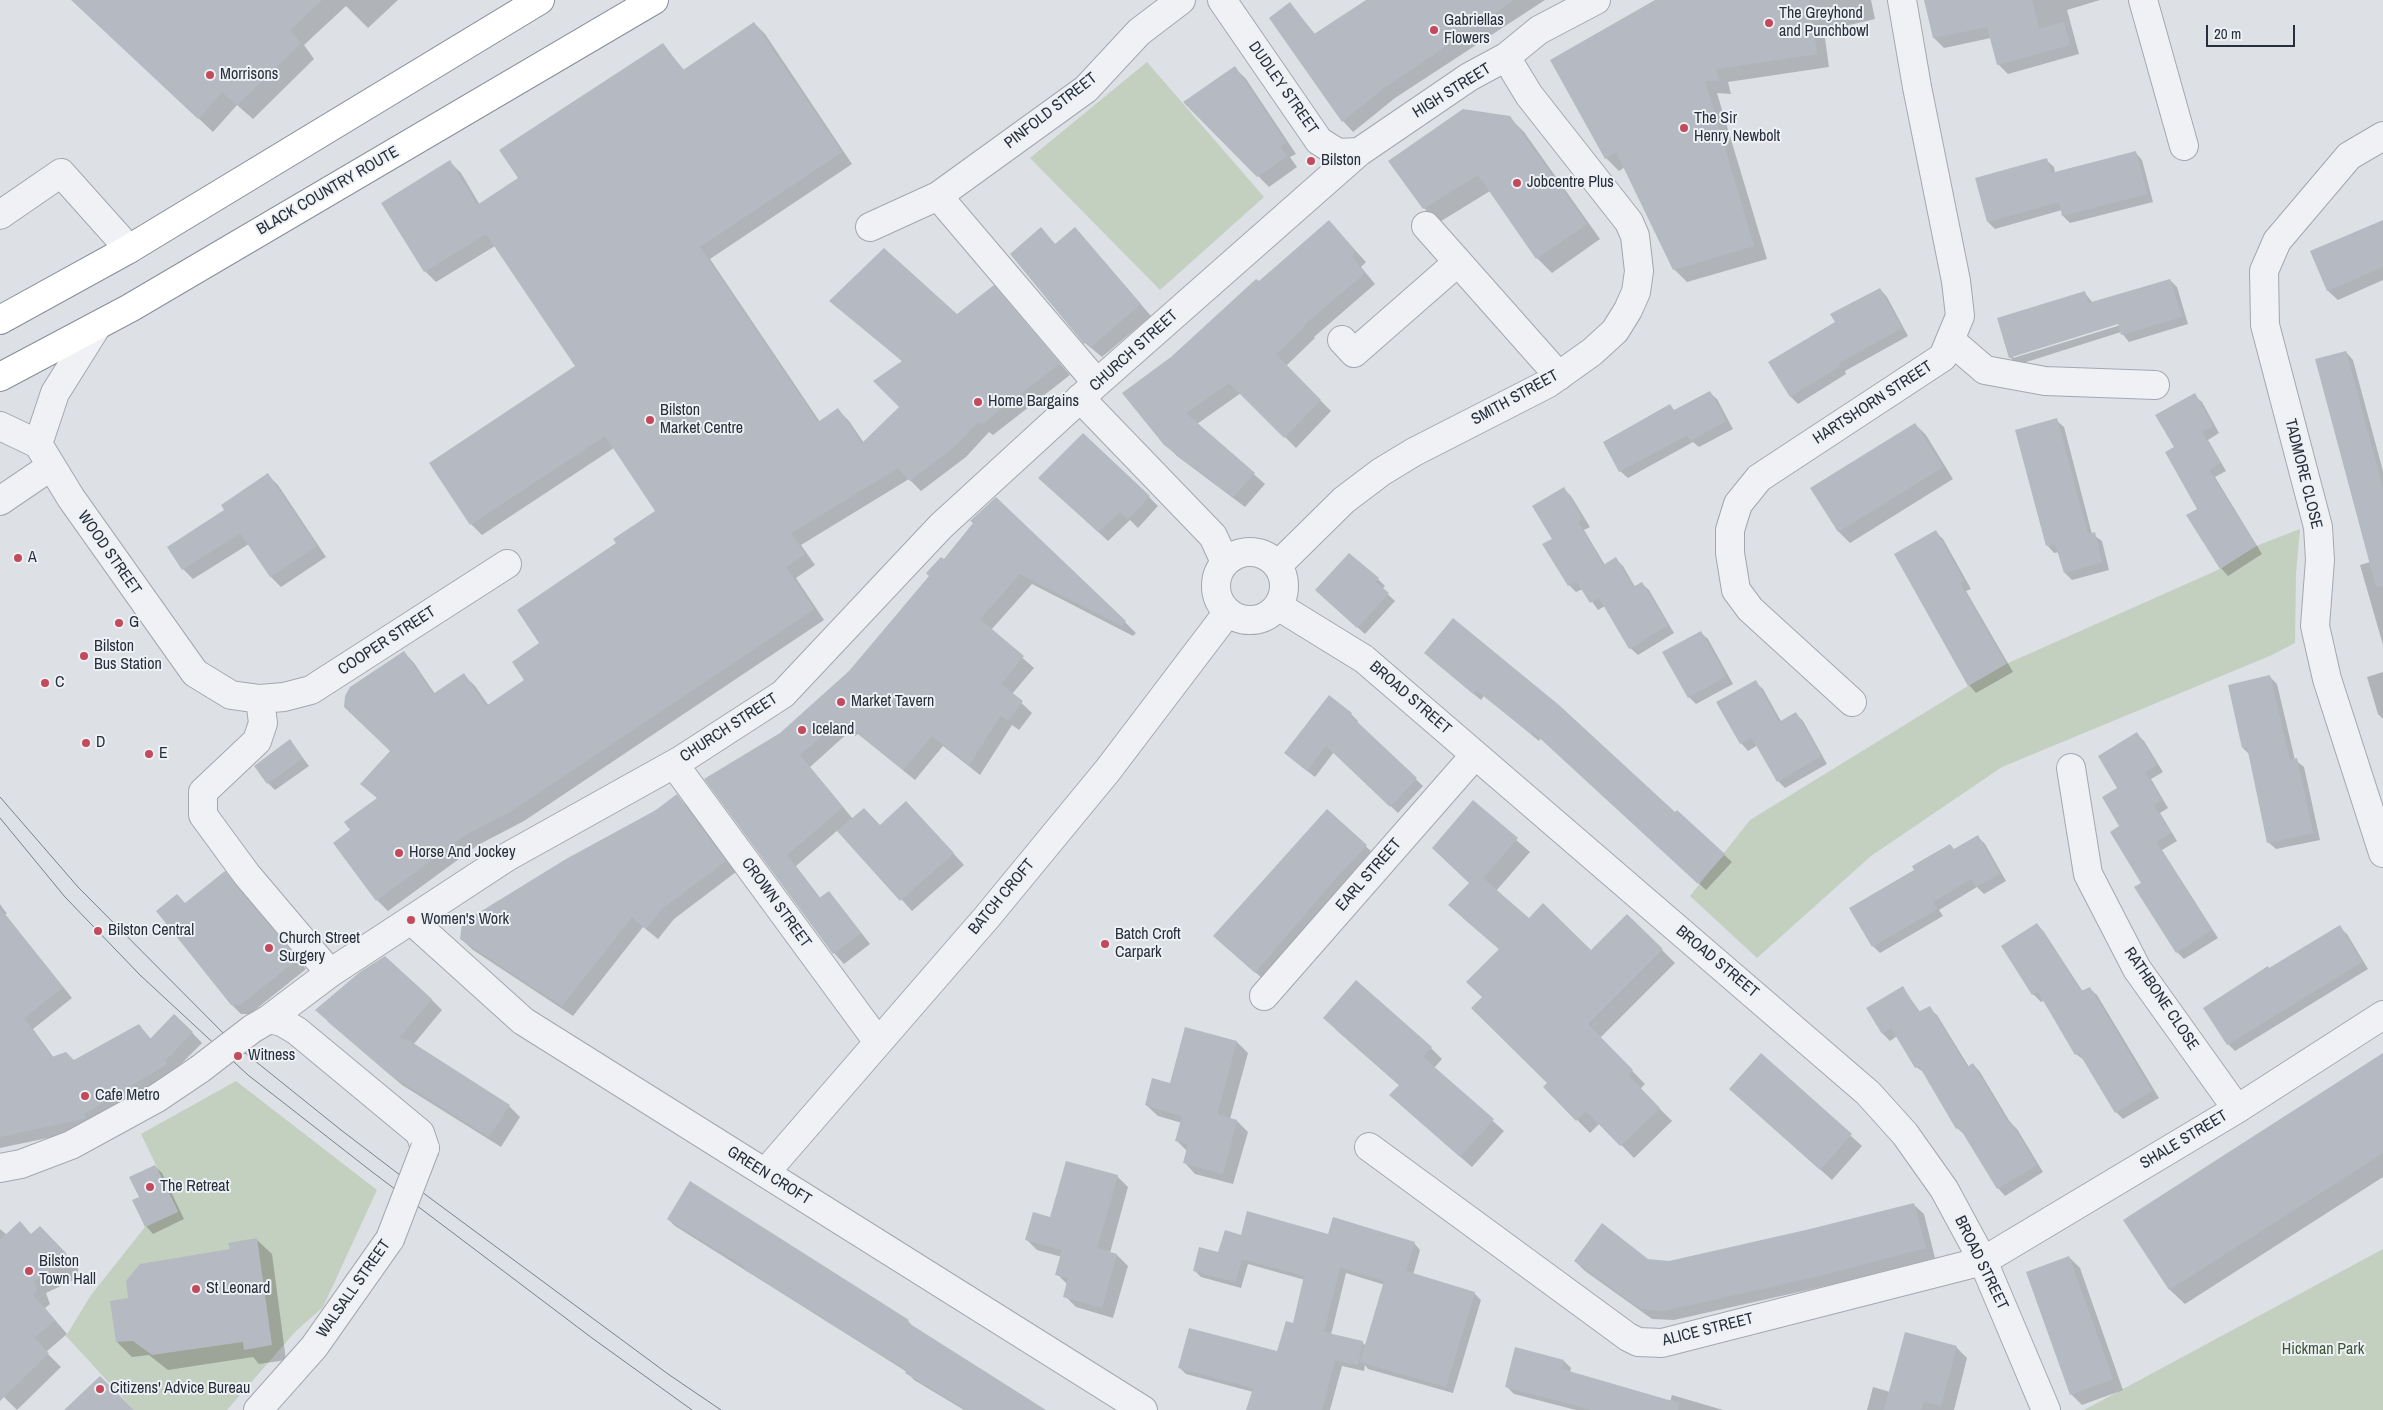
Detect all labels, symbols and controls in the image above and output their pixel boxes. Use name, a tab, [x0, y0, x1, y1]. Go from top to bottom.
place label: The Greyhond and Punchbowl	[1779, 4, 1869, 42]
place label: Gabriellas Flowers	[1444, 11, 1504, 49]
scale bar	[2208, 15, 2297, 47]
marker: The Greyhond and Punchbowl	[1763, 17, 1775, 29]
text: 20 m	[2214, 23, 2241, 44]
marker: Gabriellas Flowers	[1428, 24, 1440, 36]
street label: DUDLEY STREET	[1244, 38, 1322, 138]
street label: HIGH STREET	[1410, 59, 1494, 123]
place label: Morrisons	[220, 65, 278, 85]
marker: Morrisons	[204, 69, 216, 81]
street label: PINFOLD STREET	[1001, 69, 1101, 153]
place label: The Sir Henry Newbolt	[1694, 109, 1780, 147]
marker: The Sir Henry Newbolt	[1678, 122, 1690, 134]
street label: BLACK COUNTRY ROUTE	[254, 142, 402, 240]
place label: Bilston	[1321, 151, 1361, 171]
marker: Bilston	[1305, 155, 1317, 167]
place label: Jobcentre Plus	[1527, 173, 1614, 193]
marker: Jobcentre Plus	[1511, 177, 1523, 189]
street label: CHURCH STREET	[1086, 306, 1182, 396]
street label: HARTSHORN STREET	[1810, 357, 1936, 449]
street label: SMITH STREET	[1468, 366, 1562, 430]
place label: Home Bargains	[988, 392, 1079, 412]
marker: Home Bargains	[972, 396, 984, 408]
place label: Bilston Market Centre	[660, 401, 743, 439]
marker: Bilston Market Centre	[644, 414, 656, 426]
street label: TADMORE CLOSE	[2280, 417, 2326, 531]
street label: WOOD STREET	[73, 507, 145, 599]
place label: A	[28, 548, 37, 568]
marker: A	[12, 552, 24, 564]
street label: COOPER STREET	[335, 602, 439, 680]
place label: G	[129, 613, 139, 633]
marker: G	[113, 617, 125, 629]
place label: Bilston Bus Station	[94, 637, 162, 675]
marker: Bilston Bus Station	[78, 650, 90, 662]
street label: BROAD STREET	[1365, 657, 1455, 739]
place label: C	[55, 673, 64, 693]
marker: C	[39, 677, 51, 689]
street label: CHURCH STREET	[677, 689, 781, 767]
place label: Market Tavern	[851, 692, 934, 712]
marker: Market Tavern	[835, 696, 847, 708]
place label: Iceland	[812, 720, 854, 740]
marker: Iceland	[796, 724, 808, 736]
place label: D	[96, 733, 105, 753]
marker: D	[80, 737, 92, 749]
place label: E	[159, 744, 168, 764]
marker: E	[143, 748, 155, 760]
street label: EARL STREET	[1332, 835, 1406, 915]
place label: Horse And Jockey	[409, 843, 515, 863]
marker: Horse And Jockey	[393, 847, 405, 859]
street label: CROWN STREET	[737, 854, 815, 952]
street label: BATCH CROFT	[965, 855, 1039, 939]
place label: Women's Work	[421, 910, 509, 930]
marker: Women's Work	[405, 914, 417, 926]
place label: Bilston Central	[108, 921, 194, 941]
street label: BROAD STREET	[1672, 922, 1762, 1002]
marker: Bilston Central	[92, 925, 104, 937]
place label: Batch Croft Carpark	[1115, 925, 1181, 963]
place label: Church Street Surgery	[279, 929, 360, 967]
marker: Batch Croft Carpark	[1099, 938, 1111, 950]
marker: Church Street Surgery	[263, 942, 275, 954]
street label: RATHBONE CLOSE	[2119, 944, 2203, 1054]
place label: Witness	[248, 1046, 295, 1066]
marker: Witness	[232, 1050, 244, 1062]
place label: Cafe Metro	[95, 1086, 160, 1106]
marker: Cafe Metro	[79, 1090, 91, 1102]
street label: SHALE STREET	[2137, 1106, 2231, 1174]
street label: GREEN CROFT	[723, 1143, 815, 1209]
place label: The Retreat	[160, 1177, 229, 1197]
marker: The Retreat	[144, 1181, 156, 1193]
street label: BROAD STREET	[1950, 1213, 2012, 1313]
street label: WALSALL STREET	[313, 1236, 395, 1342]
place label: Bilston Town Hall	[39, 1252, 96, 1290]
marker: Bilston Town Hall	[23, 1265, 35, 1277]
place label: St Leonard	[206, 1279, 270, 1299]
marker: St Leonard	[190, 1283, 202, 1295]
street label: ALICE STREET	[1660, 1309, 1756, 1351]
park label: Hickman Park	[2282, 1340, 2364, 1360]
place label: Citizens' Advice Bureau	[110, 1379, 250, 1399]
marker: Citizens' Advice Bureau	[94, 1383, 106, 1395]

